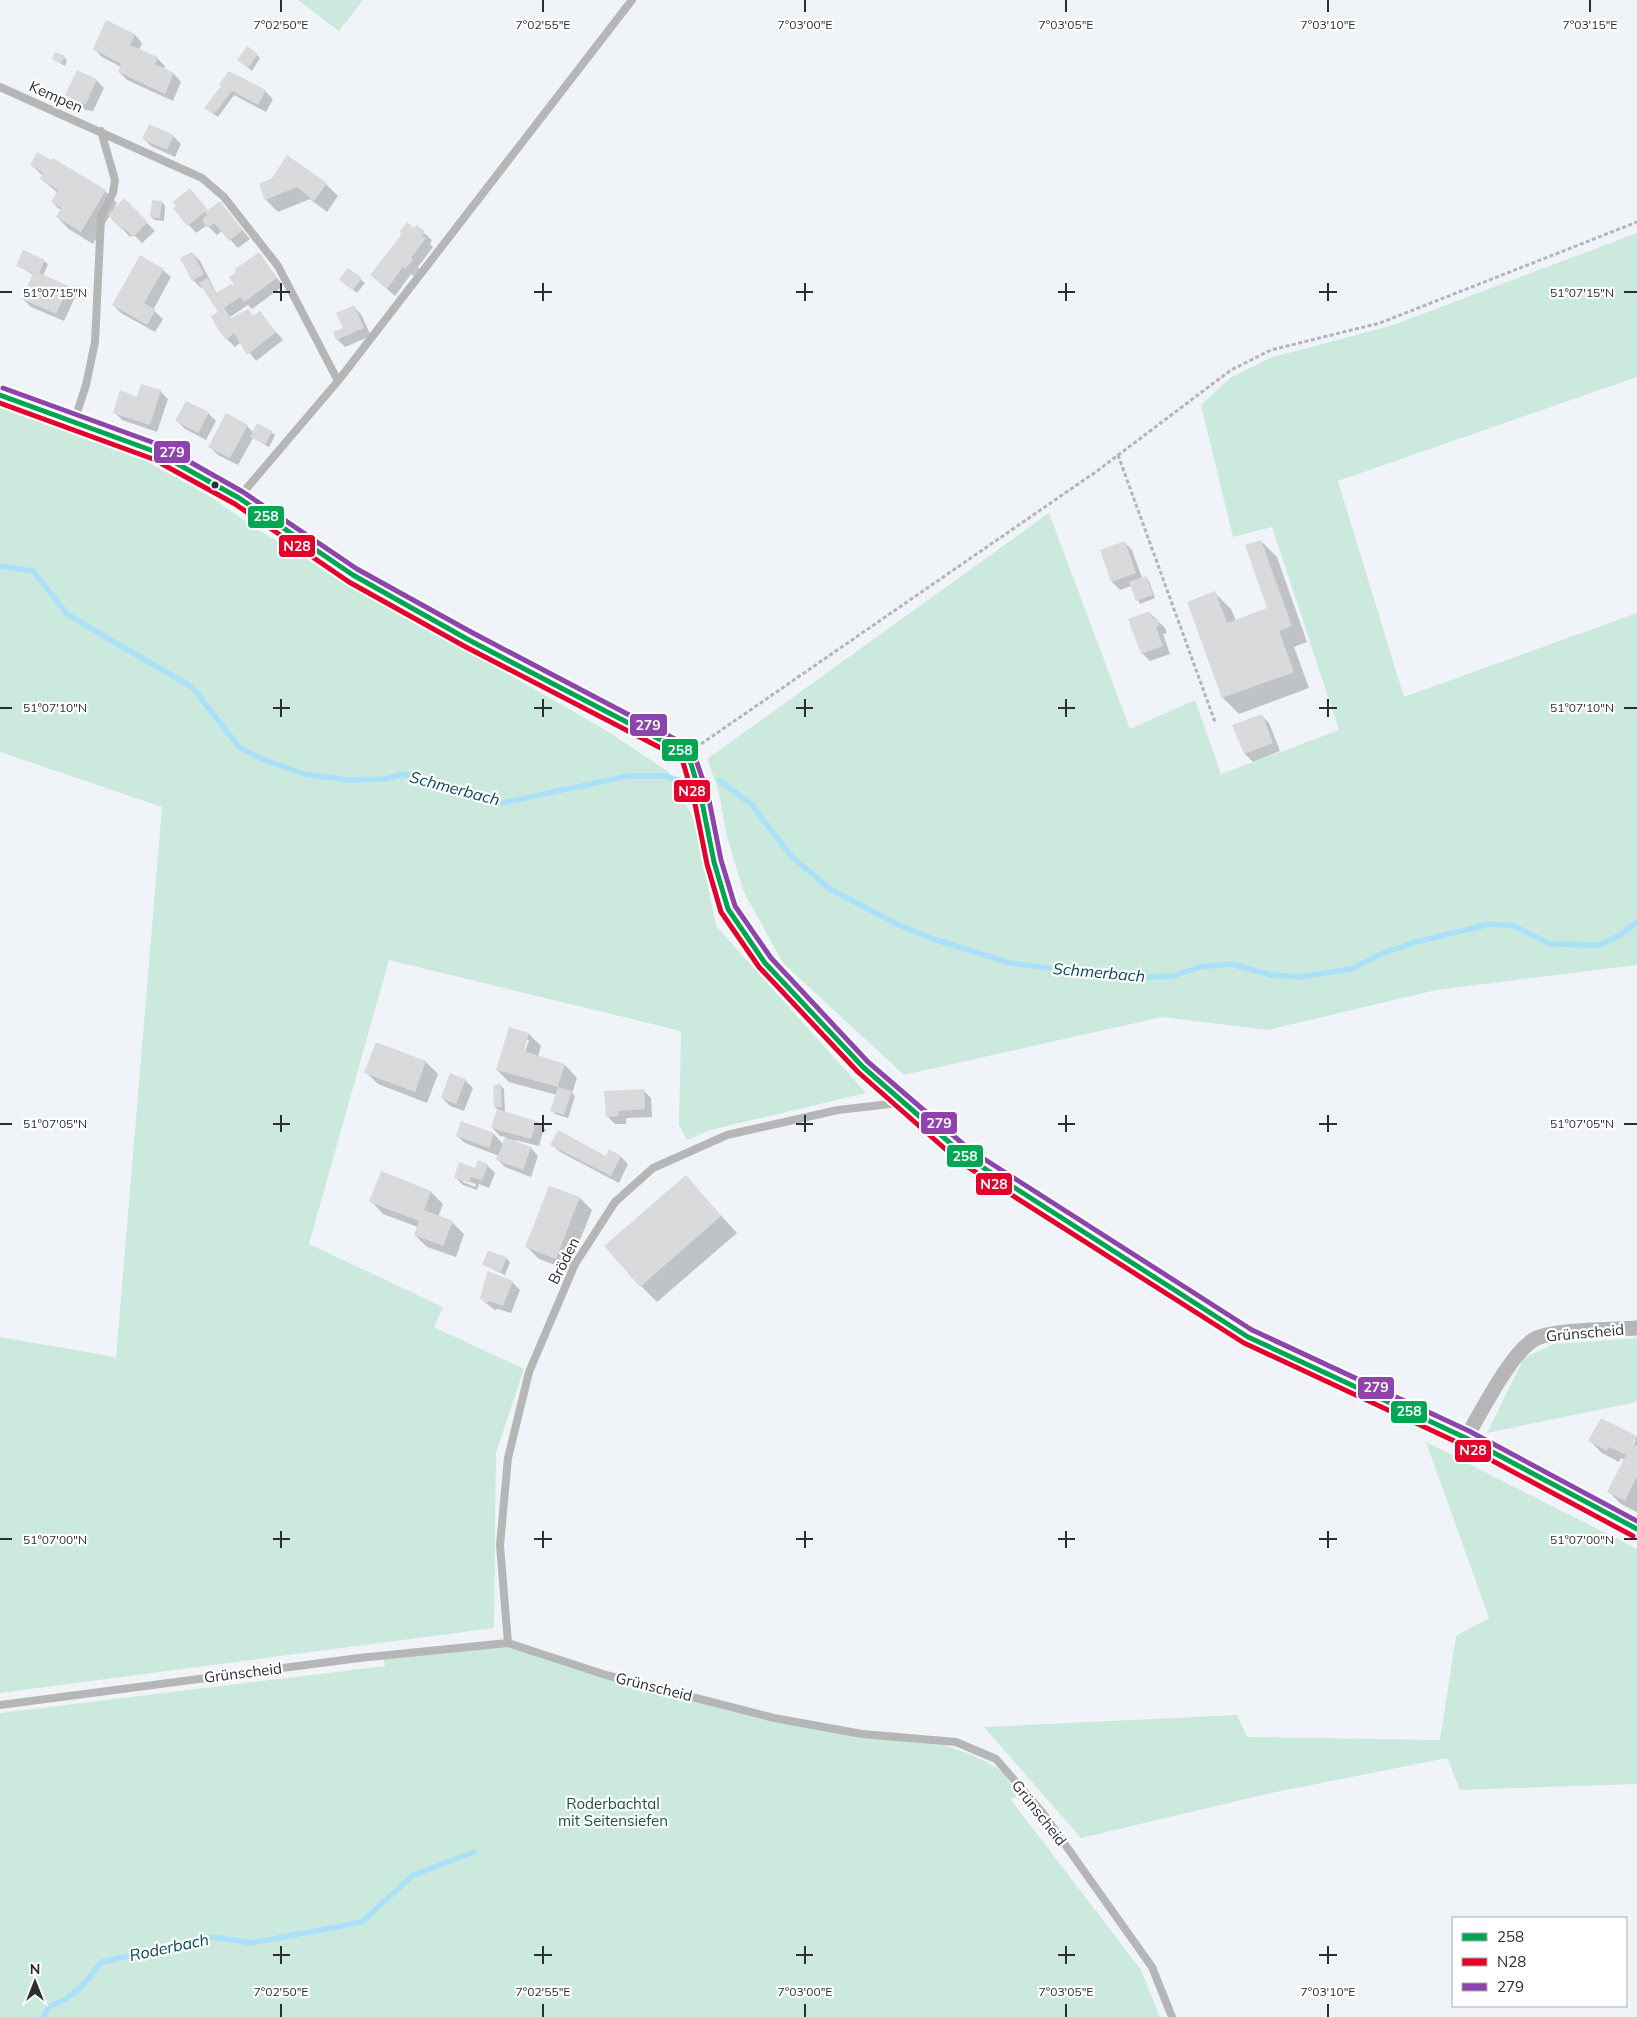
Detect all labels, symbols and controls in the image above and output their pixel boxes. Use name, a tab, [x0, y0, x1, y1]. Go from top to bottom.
text: 7°02'50"E	[254, 17, 308, 32]
text: 7°02'55"E	[516, 17, 570, 32]
text: 7°03'00"E	[778, 17, 832, 32]
text: 7°03'05"E	[1039, 17, 1093, 32]
text: 7°03'10"E	[1301, 17, 1355, 32]
text: 7°03'15"E	[1563, 17, 1617, 32]
street label: Kempen	[26, 76, 86, 117]
text: 51°07'15"N	[23, 285, 87, 300]
text: 51°07'15"N	[1550, 285, 1614, 300]
line badge: 279	[153, 440, 191, 464]
text: 279	[159, 443, 185, 461]
unlabelled marker	[210, 480, 220, 490]
line badge: 258	[247, 505, 285, 529]
text: 258	[253, 507, 279, 525]
line badge: N28	[278, 534, 316, 558]
text: N28	[283, 537, 311, 555]
text: 51°07'10"N	[23, 700, 87, 715]
text: 51°07'10"N	[1550, 700, 1614, 715]
line badge: 279	[629, 713, 668, 737]
text: 279	[635, 716, 661, 734]
line badge: 258	[661, 738, 699, 762]
text: 258	[667, 741, 693, 759]
water label: Schmerbach	[408, 766, 502, 810]
line badge: N28	[673, 779, 711, 803]
text: N28	[678, 782, 706, 800]
water label: Schmerbach	[1052, 958, 1146, 986]
line badge: 279	[920, 1111, 958, 1135]
text: 279	[926, 1114, 952, 1132]
text: 51°07'05"N	[23, 1116, 87, 1131]
text: 51°07'05"N	[1550, 1116, 1614, 1131]
line badge: 258	[946, 1144, 984, 1168]
text: 258	[952, 1147, 978, 1165]
line badge: N28	[975, 1172, 1013, 1196]
text: N28	[980, 1175, 1008, 1193]
street label: Bröden	[544, 1234, 583, 1287]
street label: Grünscheid	[1545, 1320, 1625, 1345]
line badge: 279	[1357, 1376, 1395, 1400]
text: 279	[1363, 1378, 1389, 1396]
line badge: 258	[1390, 1400, 1428, 1424]
text: 258	[1396, 1402, 1422, 1420]
line badge: N28	[1454, 1439, 1492, 1463]
text: N28	[1459, 1441, 1487, 1459]
text: 51°07'00"N	[23, 1532, 87, 1547]
text: 51°07'00"N	[1550, 1532, 1614, 1547]
street label: Grünscheid	[203, 1658, 283, 1687]
street label: Grünscheid	[614, 1668, 694, 1705]
street label: Grünscheid	[1008, 1776, 1071, 1849]
park label: Roderbachtal mit Seitensiefen	[558, 1794, 668, 1830]
legend	[1452, 1917, 1627, 2007]
text: 258	[1497, 1927, 1524, 1946]
water label: Roderbach	[127, 1929, 211, 1965]
text: N28	[1497, 1952, 1526, 1971]
north arrow	[10, 1957, 60, 2007]
text: N	[30, 1960, 40, 1978]
text: 279	[1497, 1977, 1524, 1996]
text: 7°02'50"E	[254, 1984, 308, 1999]
text: 7°02'55"E	[516, 1984, 570, 1999]
text: 7°03'00"E	[778, 1984, 832, 1999]
text: 7°03'05"E	[1039, 1984, 1093, 1999]
text: 7°03'10"E	[1301, 1984, 1355, 1999]

